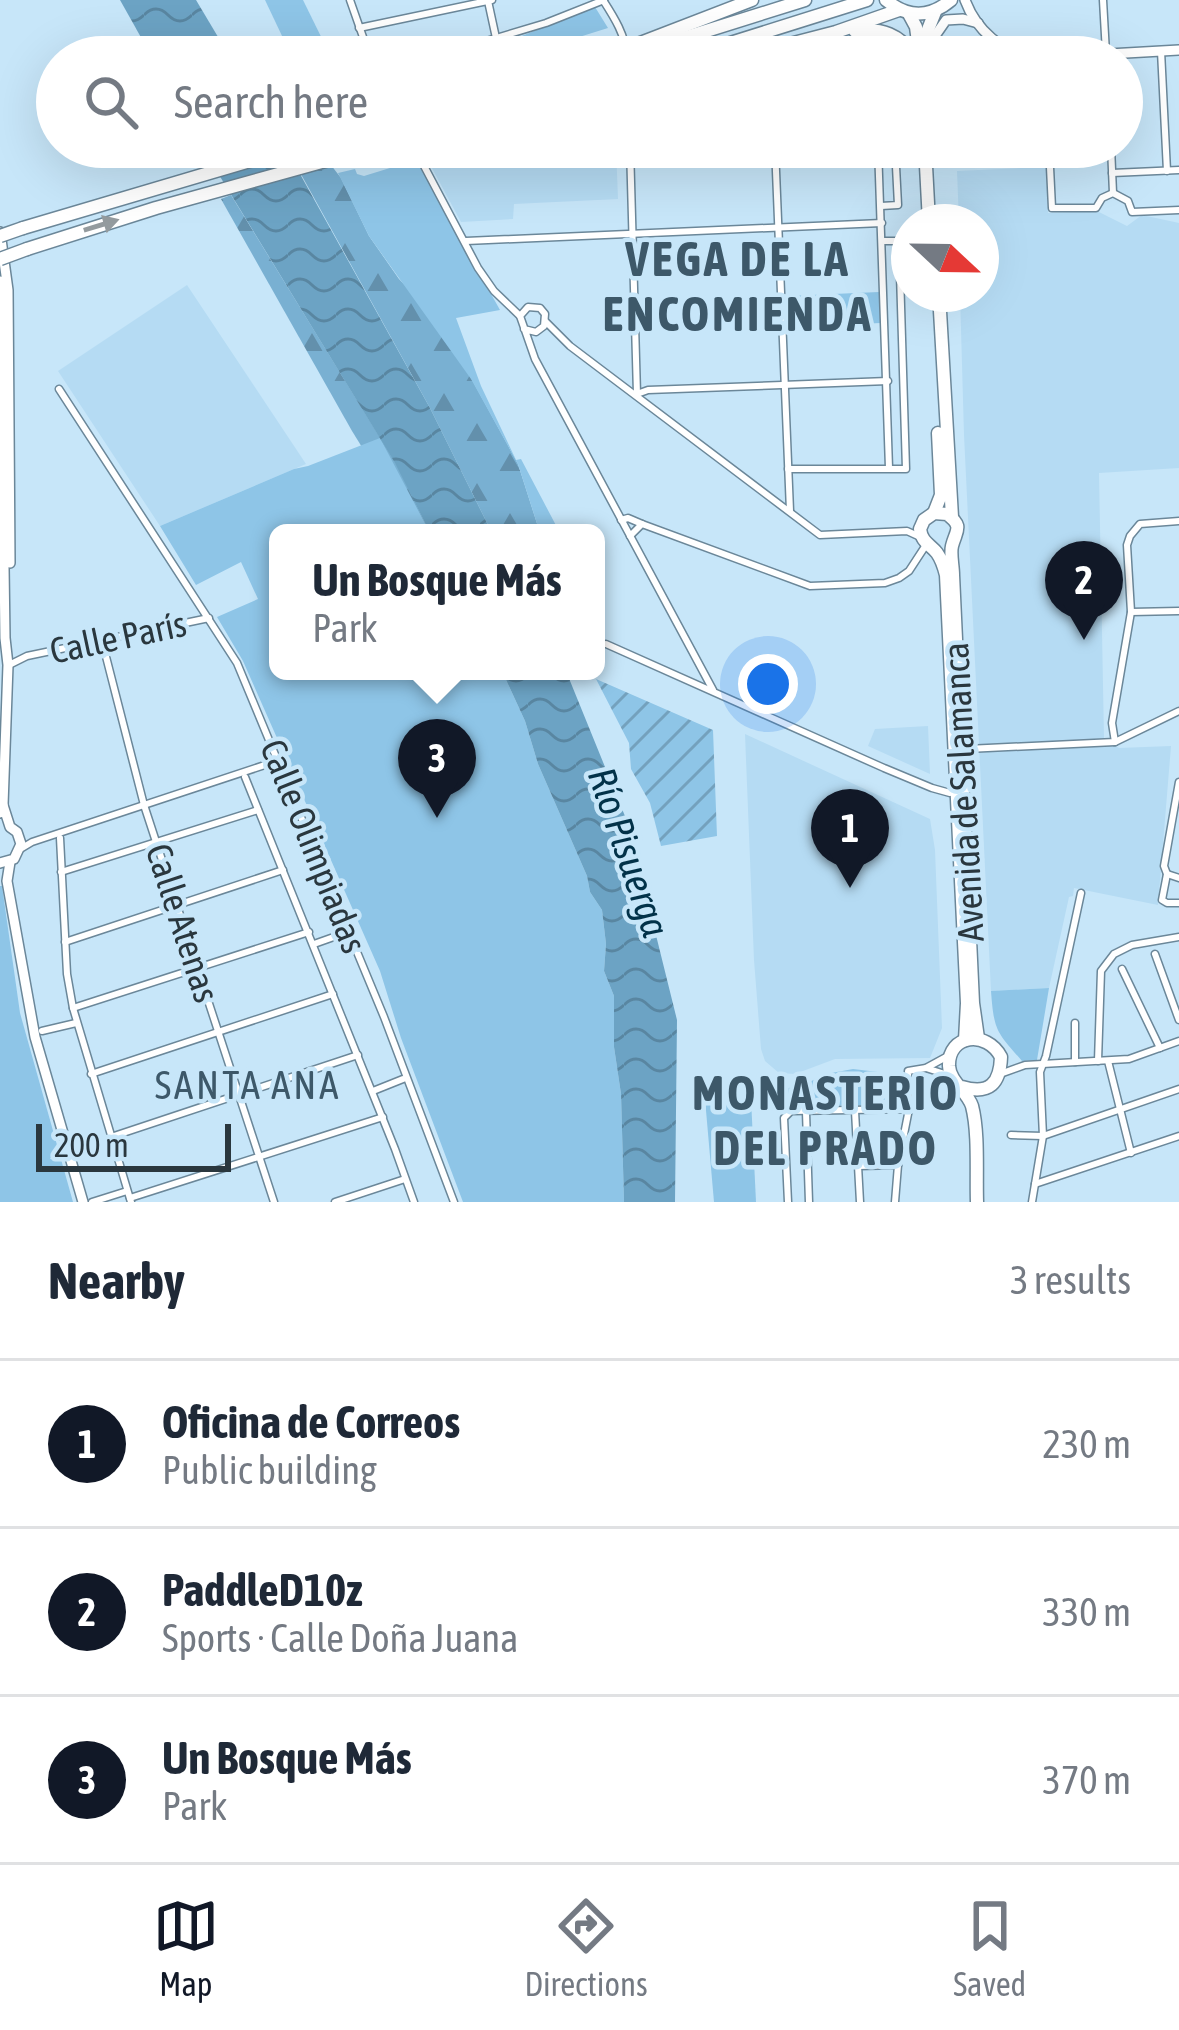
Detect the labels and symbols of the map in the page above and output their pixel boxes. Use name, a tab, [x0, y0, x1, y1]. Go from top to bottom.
north arrow	[891, 204, 999, 312]
one-way arrow	[83, 215, 120, 233]
district label: VEGA DE LA ENCOMIENDA	[602, 231, 874, 341]
pin: 2	[1045, 541, 1123, 640]
street label: Calle París	[46, 602, 190, 672]
street label: Avenida de Salamanca	[934, 641, 992, 943]
your location	[738, 654, 798, 714]
pin: 3	[398, 719, 476, 818]
street label: Calle Olimpiadas	[252, 733, 376, 959]
water label: Río Pisuerga	[580, 762, 678, 942]
pin: 1	[811, 789, 889, 888]
street label: Calle Atenas	[138, 839, 228, 1007]
district label: SANTA ANA	[155, 1063, 341, 1107]
district label: MONASTERIO DEL PRADO	[692, 1065, 960, 1175]
scale bar	[36, 1118, 231, 1171]

